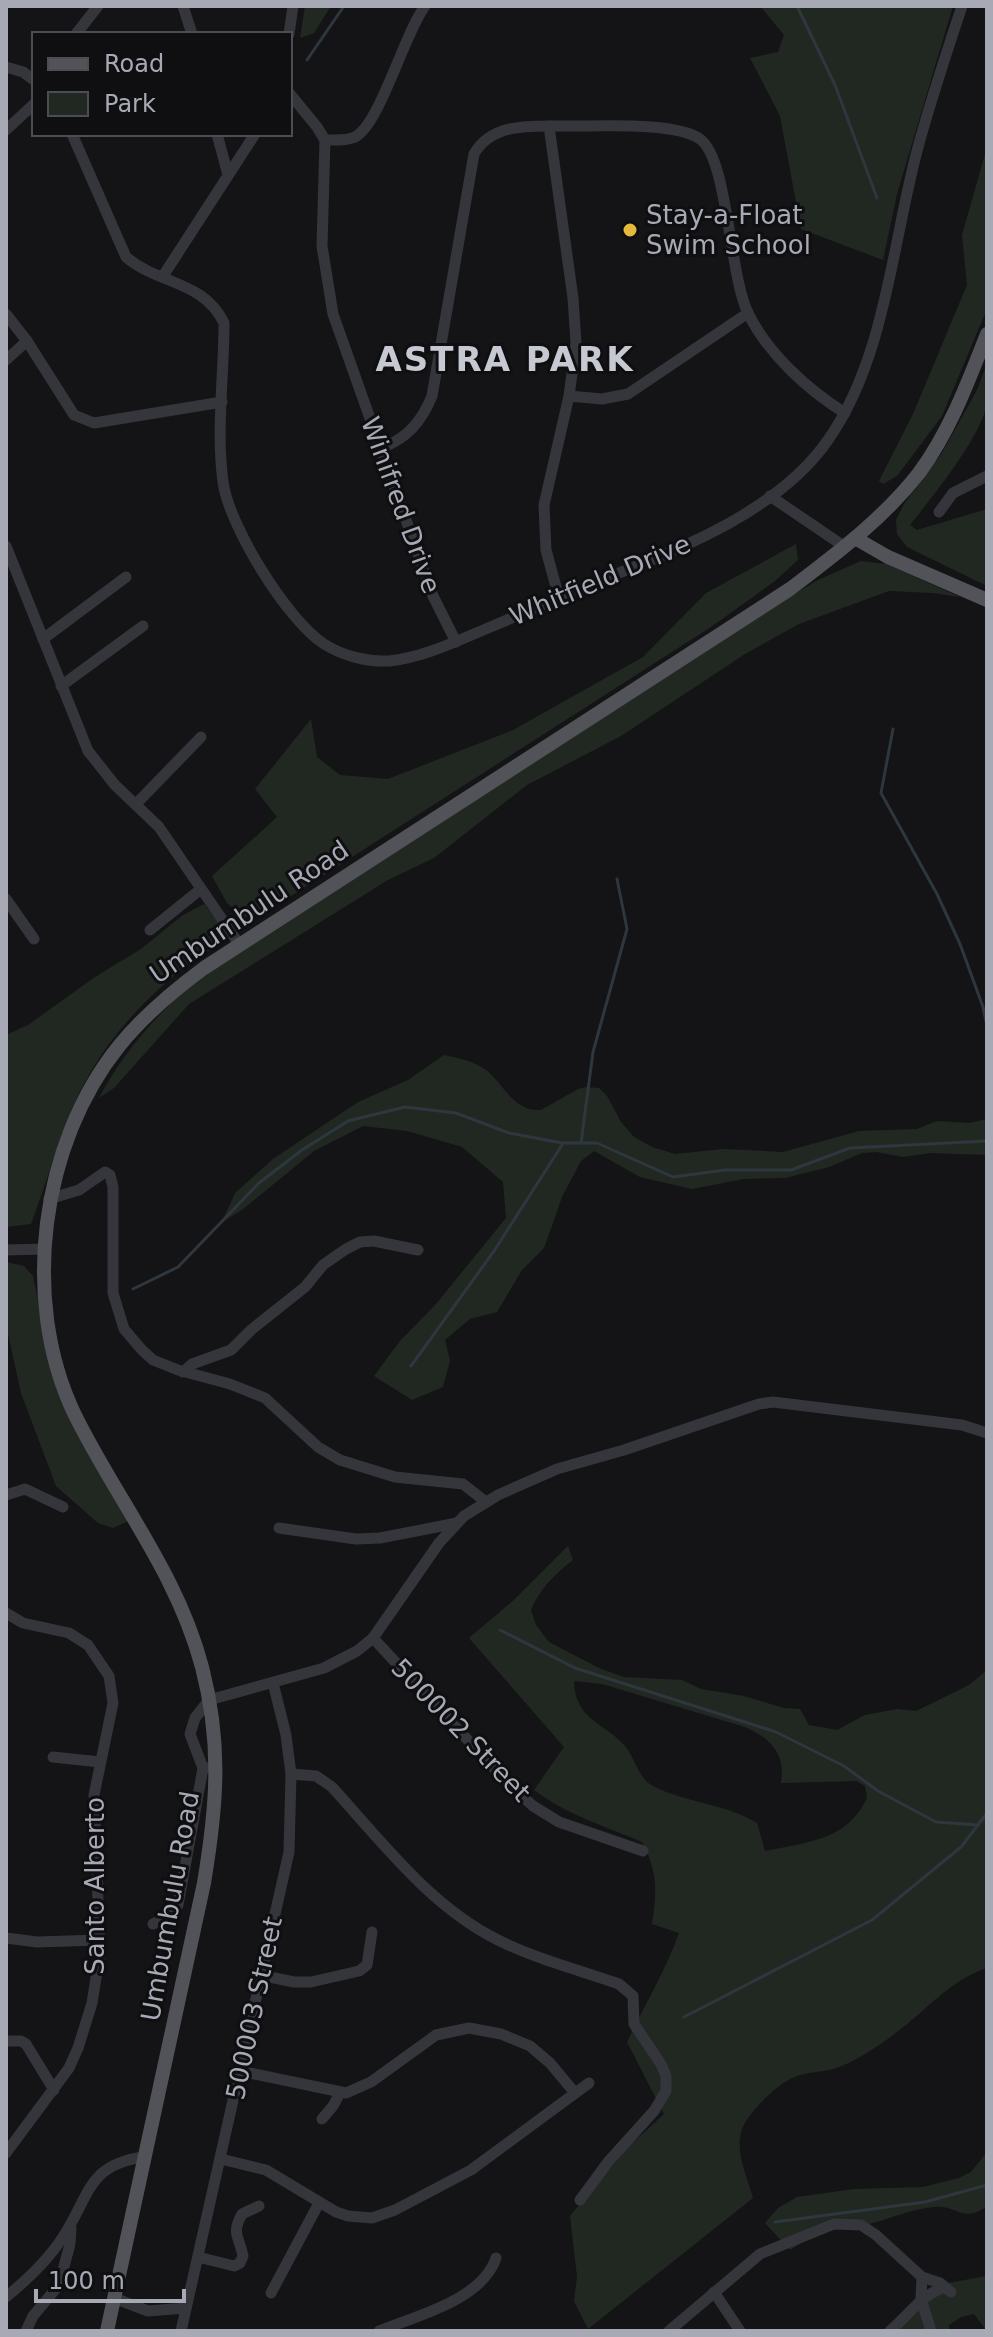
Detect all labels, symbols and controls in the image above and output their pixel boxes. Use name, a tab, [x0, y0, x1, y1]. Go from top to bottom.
legend	[32, 32, 292, 136]
text: Road	[104, 50, 164, 78]
text: Park	[104, 90, 156, 118]
place label: Stay-a-Float Swim School	[646, 200, 811, 260]
marker: Stay-a-Float Swim School	[621, 221, 639, 239]
district label: ASTRA PARK	[376, 339, 634, 379]
street label: Winifred Drive	[355, 413, 447, 597]
street label: Whitfield Drive	[505, 528, 695, 632]
street label: Umbumbulu Road	[144, 834, 354, 990]
street label: 500002 Street	[385, 1652, 537, 1808]
street label: Umbumbulu Road	[135, 1789, 205, 2023]
street label: Santo Alberto	[80, 1797, 110, 1975]
street label: 500003 Street	[220, 1914, 288, 2102]
scale bar	[36, 2253, 184, 2303]
text: 100 m	[48, 2267, 125, 2295]

